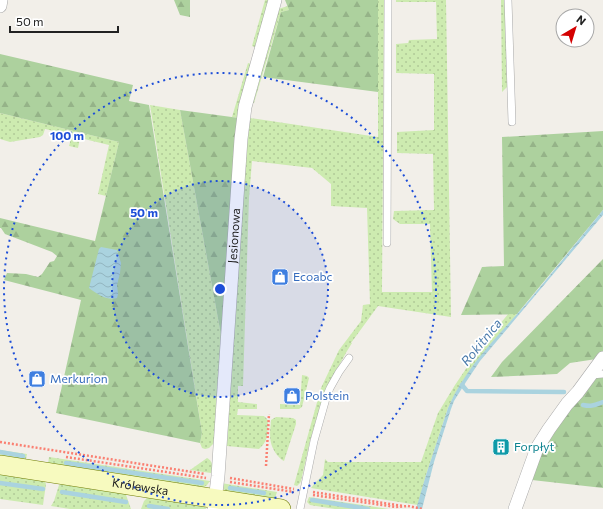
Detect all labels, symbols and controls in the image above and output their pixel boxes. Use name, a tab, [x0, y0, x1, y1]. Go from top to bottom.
scale bar	[10, 8, 118, 34]
north arrow	[555, 8, 595, 48]
text: N	[574, 12, 589, 27]
text: 50 m	[16, 14, 44, 28]
text: 100 m	[50, 128, 84, 142]
text: 50 m	[130, 205, 158, 219]
street label: Jesionowa	[225, 208, 242, 264]
shop icon: Ecoabc	[270, 267, 290, 287]
place label: Ecoabc	[293, 269, 333, 283]
centre of rings	[213, 282, 227, 296]
water label: Rokitnica	[457, 315, 505, 369]
shop icon: Merkurion	[27, 369, 47, 389]
place label: Merkurion	[50, 371, 108, 385]
shop icon: Polstein	[282, 386, 302, 406]
place label: Polstein	[305, 388, 349, 402]
building icon: Forpłyt	[491, 437, 511, 457]
place label: Forpłyt	[514, 439, 555, 453]
street label: Królewska	[111, 475, 170, 497]

